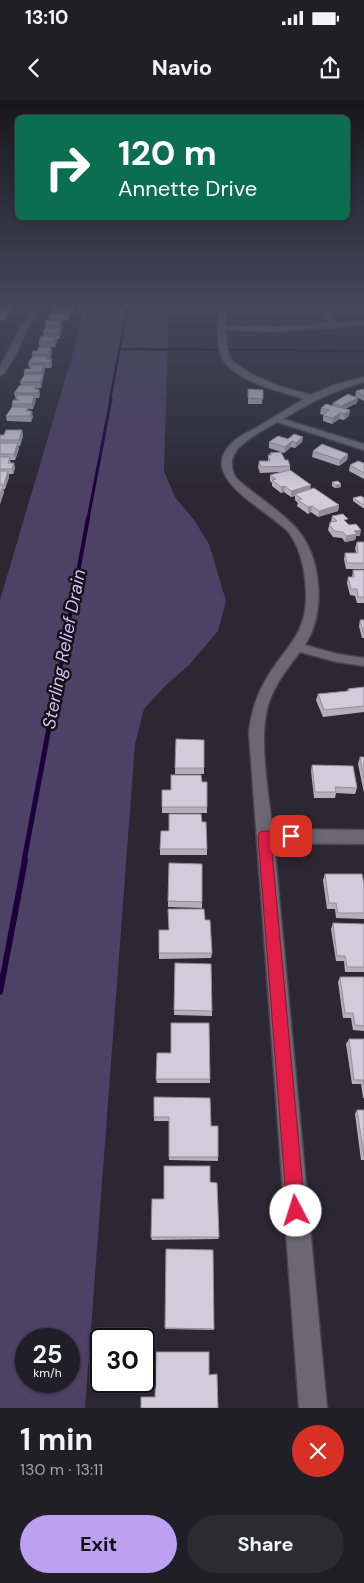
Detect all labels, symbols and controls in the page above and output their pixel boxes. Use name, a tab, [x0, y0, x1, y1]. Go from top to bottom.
text: 13:10	[25, 5, 69, 30]
text: Navio	[152, 53, 212, 82]
icon: back	[20, 54, 48, 82]
icon: share	[316, 54, 344, 82]
text: 120 m	[118, 130, 217, 176]
icon: right	[35, 135, 100, 200]
text: Annette Drive	[118, 174, 257, 203]
water label: Sterling Relief Drain	[37, 567, 91, 731]
pin	[270, 815, 312, 857]
icon: arrive	[277, 822, 305, 850]
position arrow	[269, 1184, 321, 1236]
speed limit sign: 30	[90, 1328, 155, 1393]
text: 25	[33, 1338, 62, 1371]
text: km/h	[33, 1365, 62, 1381]
text: 1 min	[20, 1420, 93, 1459]
button: close	[292, 1425, 344, 1477]
text: 130 m · 13:11	[20, 1459, 103, 1480]
button: Exit	[20, 1515, 177, 1573]
button: Share	[187, 1515, 344, 1573]

